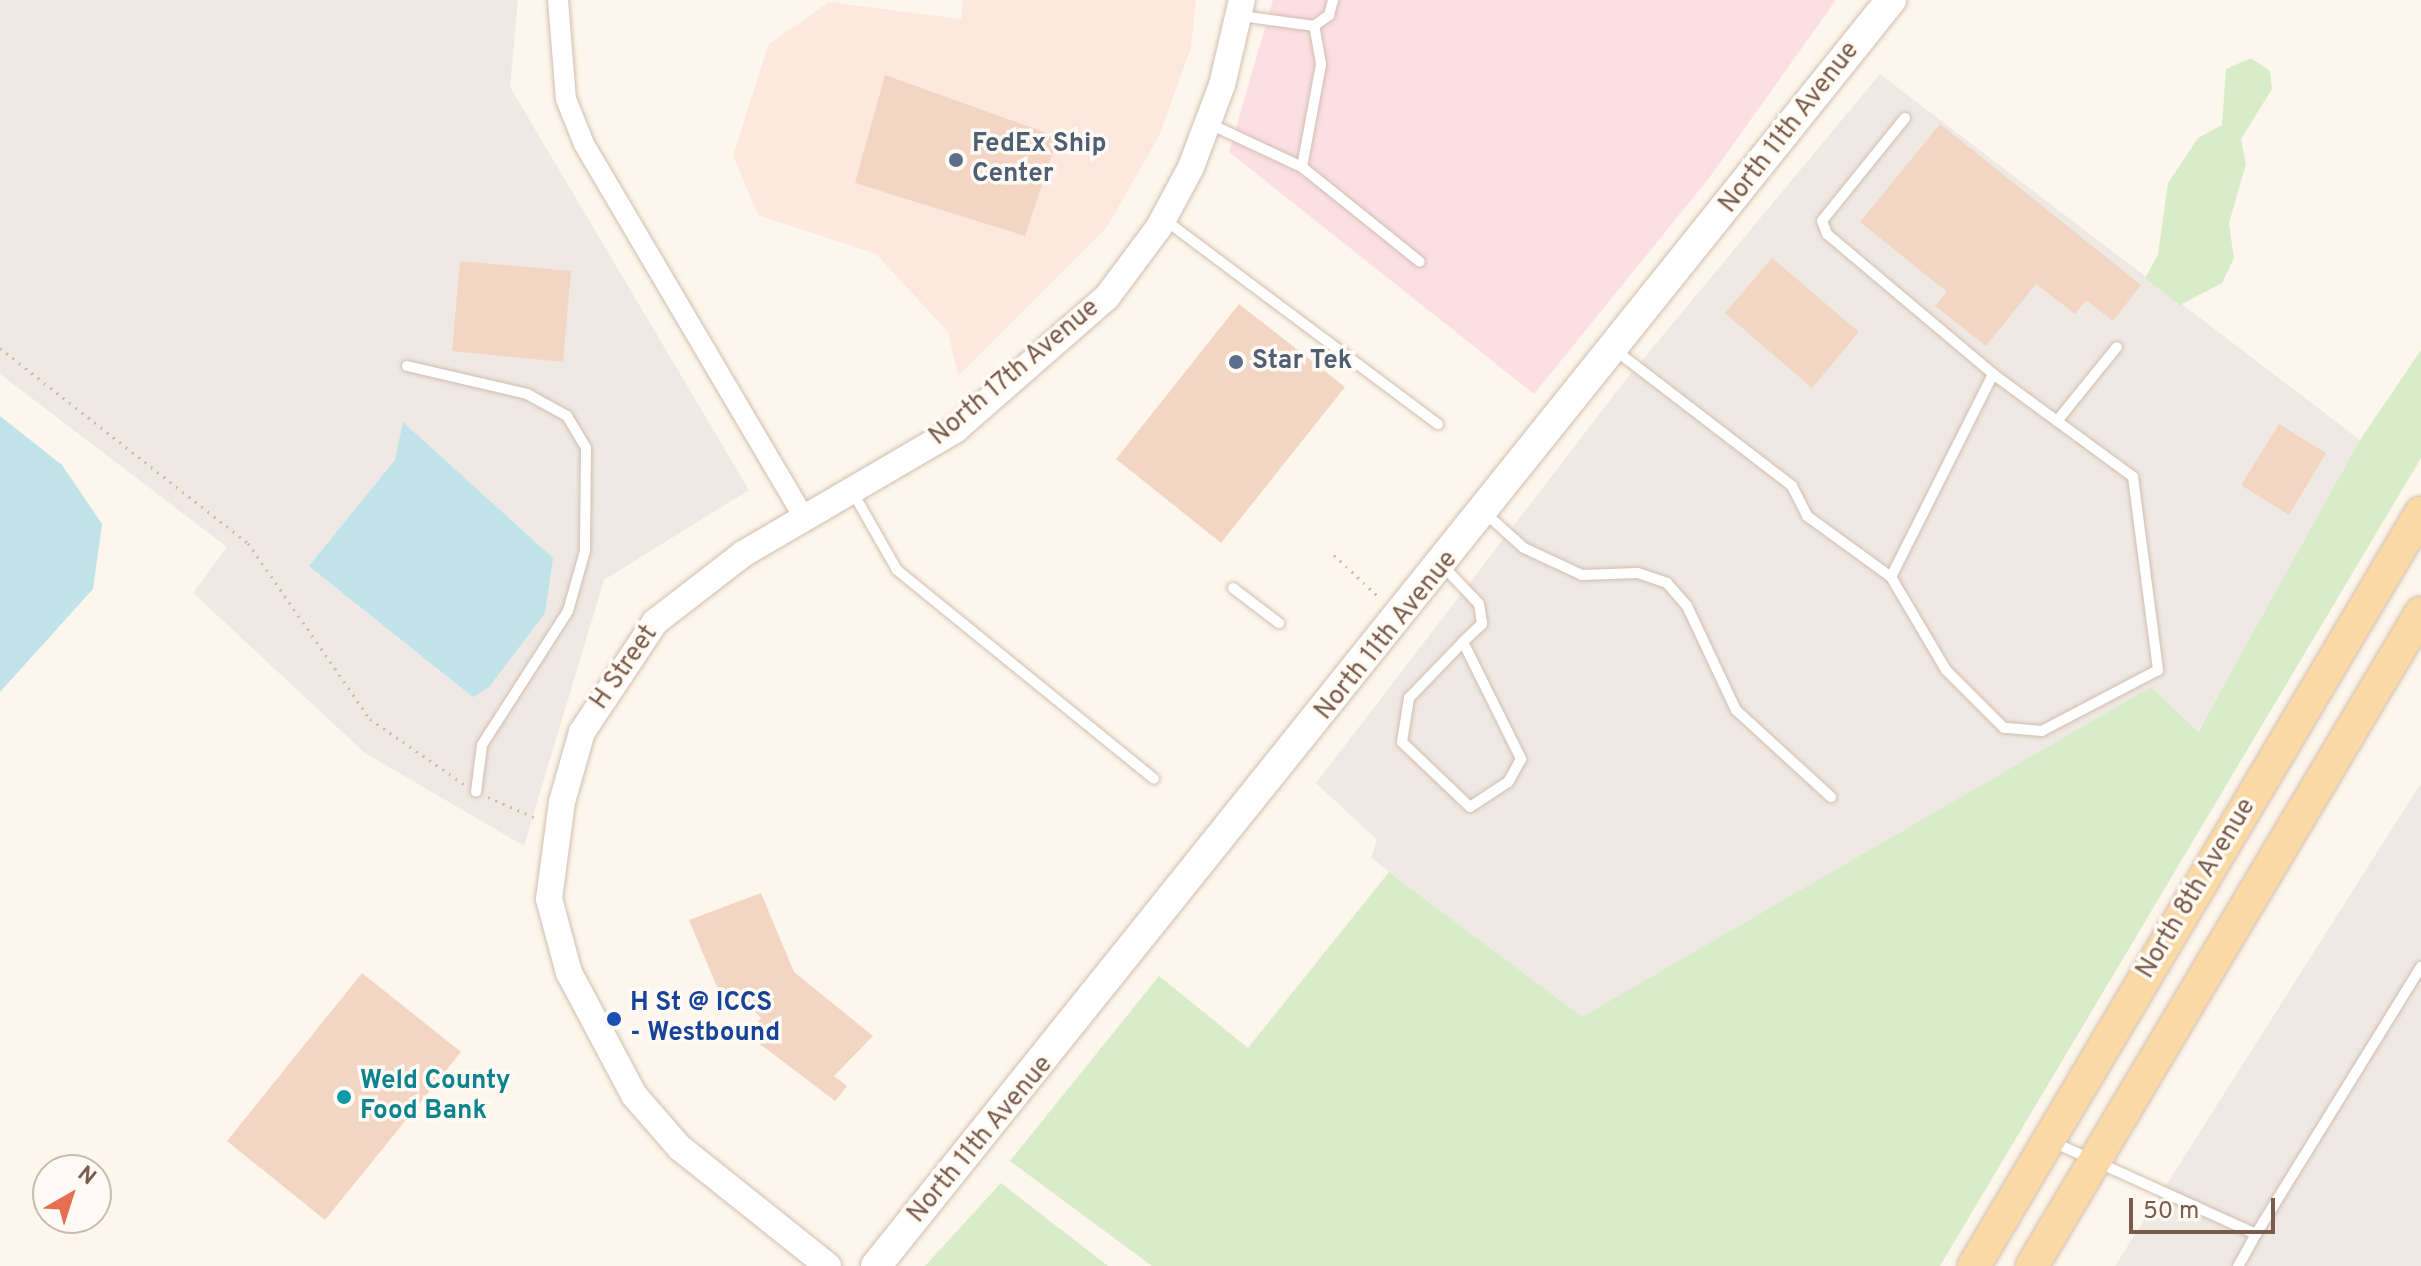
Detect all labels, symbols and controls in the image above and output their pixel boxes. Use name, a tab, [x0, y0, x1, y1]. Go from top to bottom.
street label: North 11th Avenue	[1713, 36, 1867, 220]
place label: FedEx Ship Center	[972, 129, 1106, 190]
marker: FedEx Ship Center	[947, 151, 965, 169]
street label: North 17th Avenue	[923, 293, 1107, 453]
place label: Star Tek	[1252, 346, 1352, 378]
marker: Star Tek	[1227, 353, 1245, 371]
street label: North 11th Avenue	[1309, 545, 1465, 727]
street label: H Street	[585, 620, 665, 716]
street label: North 8th Avenue	[2131, 793, 2263, 985]
place label: H St @ ICCS - Westbound	[630, 988, 780, 1050]
marker: H St @ ICCS - Westbound	[605, 1010, 623, 1028]
street label: North 11th Avenue	[902, 1050, 1060, 1230]
place label: Weld County Food Bank	[360, 1066, 511, 1128]
marker: Weld County Food Bank	[335, 1088, 353, 1106]
north arrow	[32, 1154, 112, 1234]
text: N	[72, 1161, 101, 1192]
scale bar	[2133, 1182, 2279, 1232]
text: 50 m	[2143, 1197, 2199, 1227]

